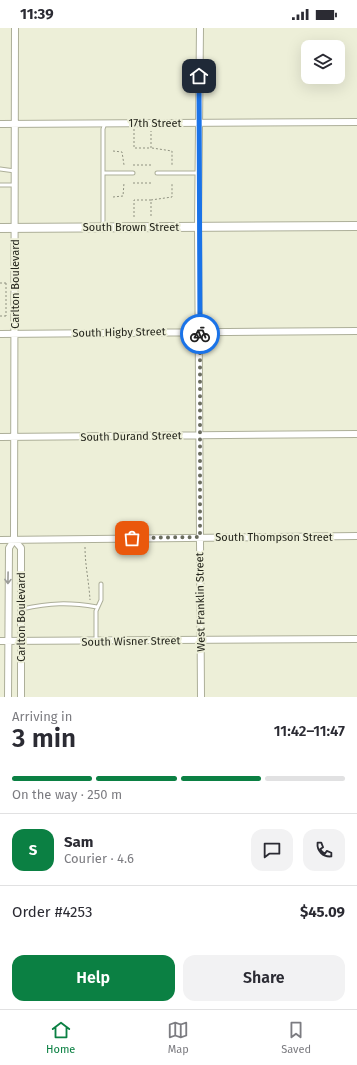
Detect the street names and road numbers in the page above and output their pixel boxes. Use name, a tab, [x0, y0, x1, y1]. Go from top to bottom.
street label: 17th Street	[129, 117, 181, 130]
street label: South Brown Street	[83, 221, 179, 234]
street label: Carlton Boulevard	[9, 239, 22, 329]
street label: South Higby Street	[72, 325, 166, 340]
street label: South Durand Street	[80, 429, 182, 444]
street label: South Thompson Street	[215, 531, 333, 544]
street label: West Franklin Street	[193, 552, 208, 652]
street label: Carlton Boulevard	[15, 572, 28, 662]
street label: South Wisner Street	[81, 634, 181, 649]

